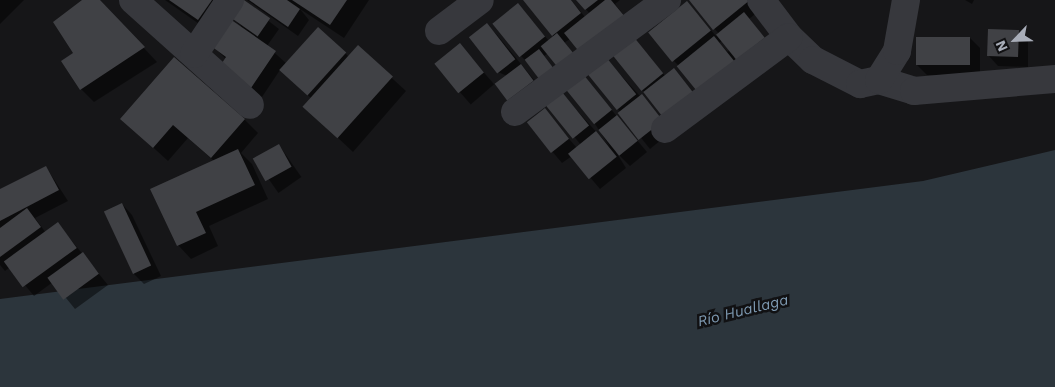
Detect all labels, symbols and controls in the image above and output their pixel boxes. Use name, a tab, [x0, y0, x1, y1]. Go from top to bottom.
north arrow	[990, 15, 1040, 65]
text: N	[992, 38, 1011, 54]
water label: Río Huallaga	[696, 291, 790, 331]

